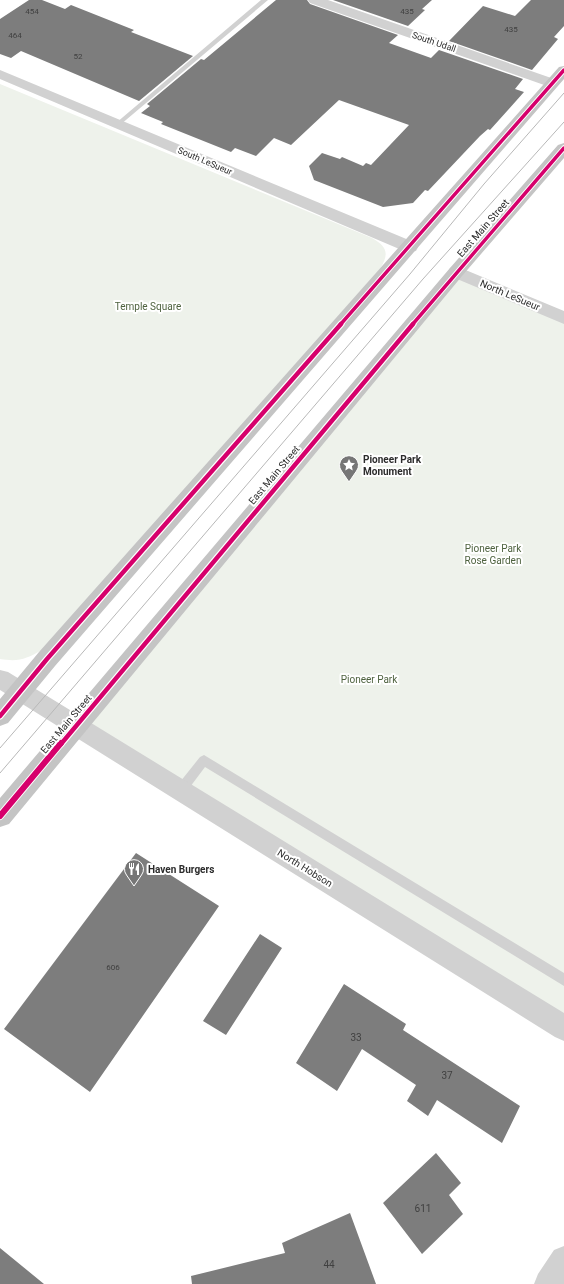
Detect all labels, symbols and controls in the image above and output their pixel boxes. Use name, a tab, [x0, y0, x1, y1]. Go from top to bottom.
house number: 454	[25, 7, 39, 16]
house number: 435	[400, 7, 414, 16]
house number: 435	[504, 25, 518, 34]
street label: South Udall	[411, 30, 457, 54]
house number: 464	[8, 31, 22, 40]
house number: 52	[74, 52, 83, 61]
street label: South LeSueur	[176, 145, 234, 177]
street label: East Main Street	[455, 197, 511, 259]
street label: North LeSueur	[478, 277, 542, 313]
park label: Temple Square	[115, 301, 181, 312]
street label: East Main Street	[246, 443, 302, 507]
place icon: Pioneer Park Monument	[338, 454, 360, 482]
place label: Pioneer Park Monument	[363, 454, 422, 477]
park label: Pioneer Park Rose Garden	[465, 543, 522, 566]
park label: Pioneer Park	[341, 674, 398, 685]
street label: East Main Street	[38, 692, 94, 756]
street label: North Hobson	[276, 847, 334, 889]
restaurant icon: Haven Burgers	[123, 858, 145, 886]
place label: Haven Burgers	[148, 864, 214, 875]
house number: 606	[106, 963, 120, 972]
house number: 33	[350, 1032, 362, 1043]
house number: 37	[441, 1070, 453, 1081]
house number: 611	[415, 1203, 431, 1214]
house number: 44	[323, 1259, 335, 1270]

